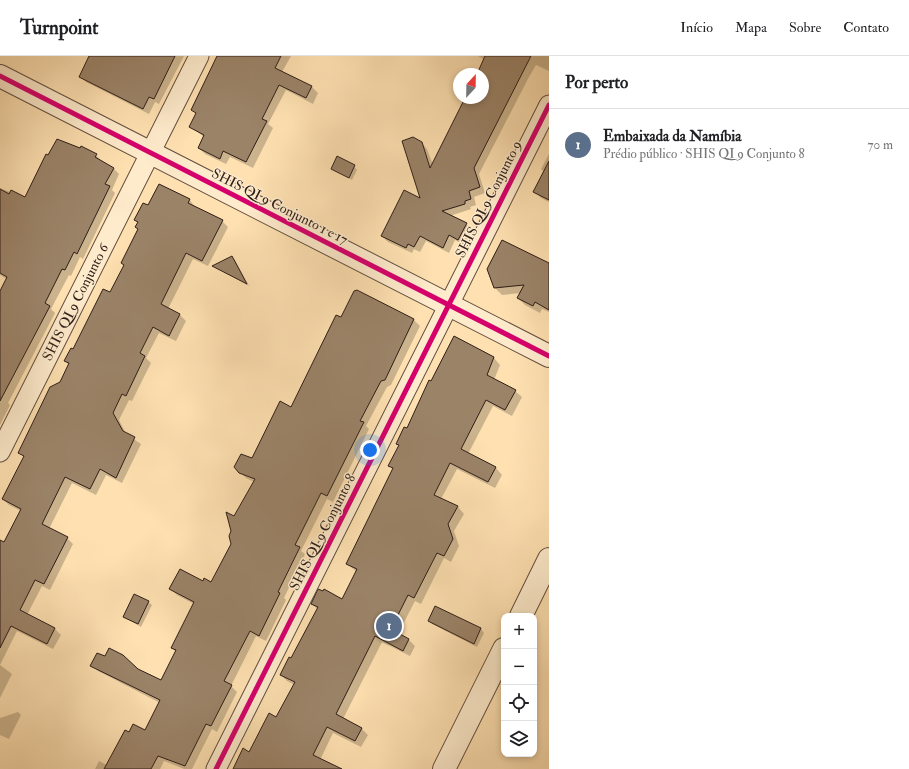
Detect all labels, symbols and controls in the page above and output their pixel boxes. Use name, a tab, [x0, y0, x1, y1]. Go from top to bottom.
text: Turnpoint	[20, 16, 98, 40]
text: Início	[680, 19, 713, 36]
text: Mapa	[735, 19, 767, 36]
text: Sobre	[789, 19, 821, 36]
text: Contato	[843, 19, 889, 36]
north arrow	[453, 68, 489, 104]
text: Por perto	[565, 72, 628, 93]
text: Embaixada da Namíbia	[603, 127, 741, 146]
text: 1	[576, 137, 580, 153]
text: 70 m	[868, 137, 893, 153]
street label: SHIS QI 9 Conjunto 9	[452, 138, 525, 261]
text: Prédio público · SHIS QI 9 Conjunto 8	[603, 146, 805, 162]
street label: SHIS QI 9 Conjunto 1 e 17	[209, 165, 351, 248]
street label: SHIS QI 9 Conjunto 6	[39, 240, 113, 364]
your location	[360, 440, 380, 460]
street label: SHIS QI 9 Conjunto 8	[286, 471, 359, 593]
pin: 1	[376, 611, 402, 641]
map controls	[501, 613, 537, 757]
button: +	[501, 613, 537, 649]
button: −	[501, 649, 537, 685]
button: locate	[501, 685, 537, 721]
button: layers	[501, 721, 537, 757]

